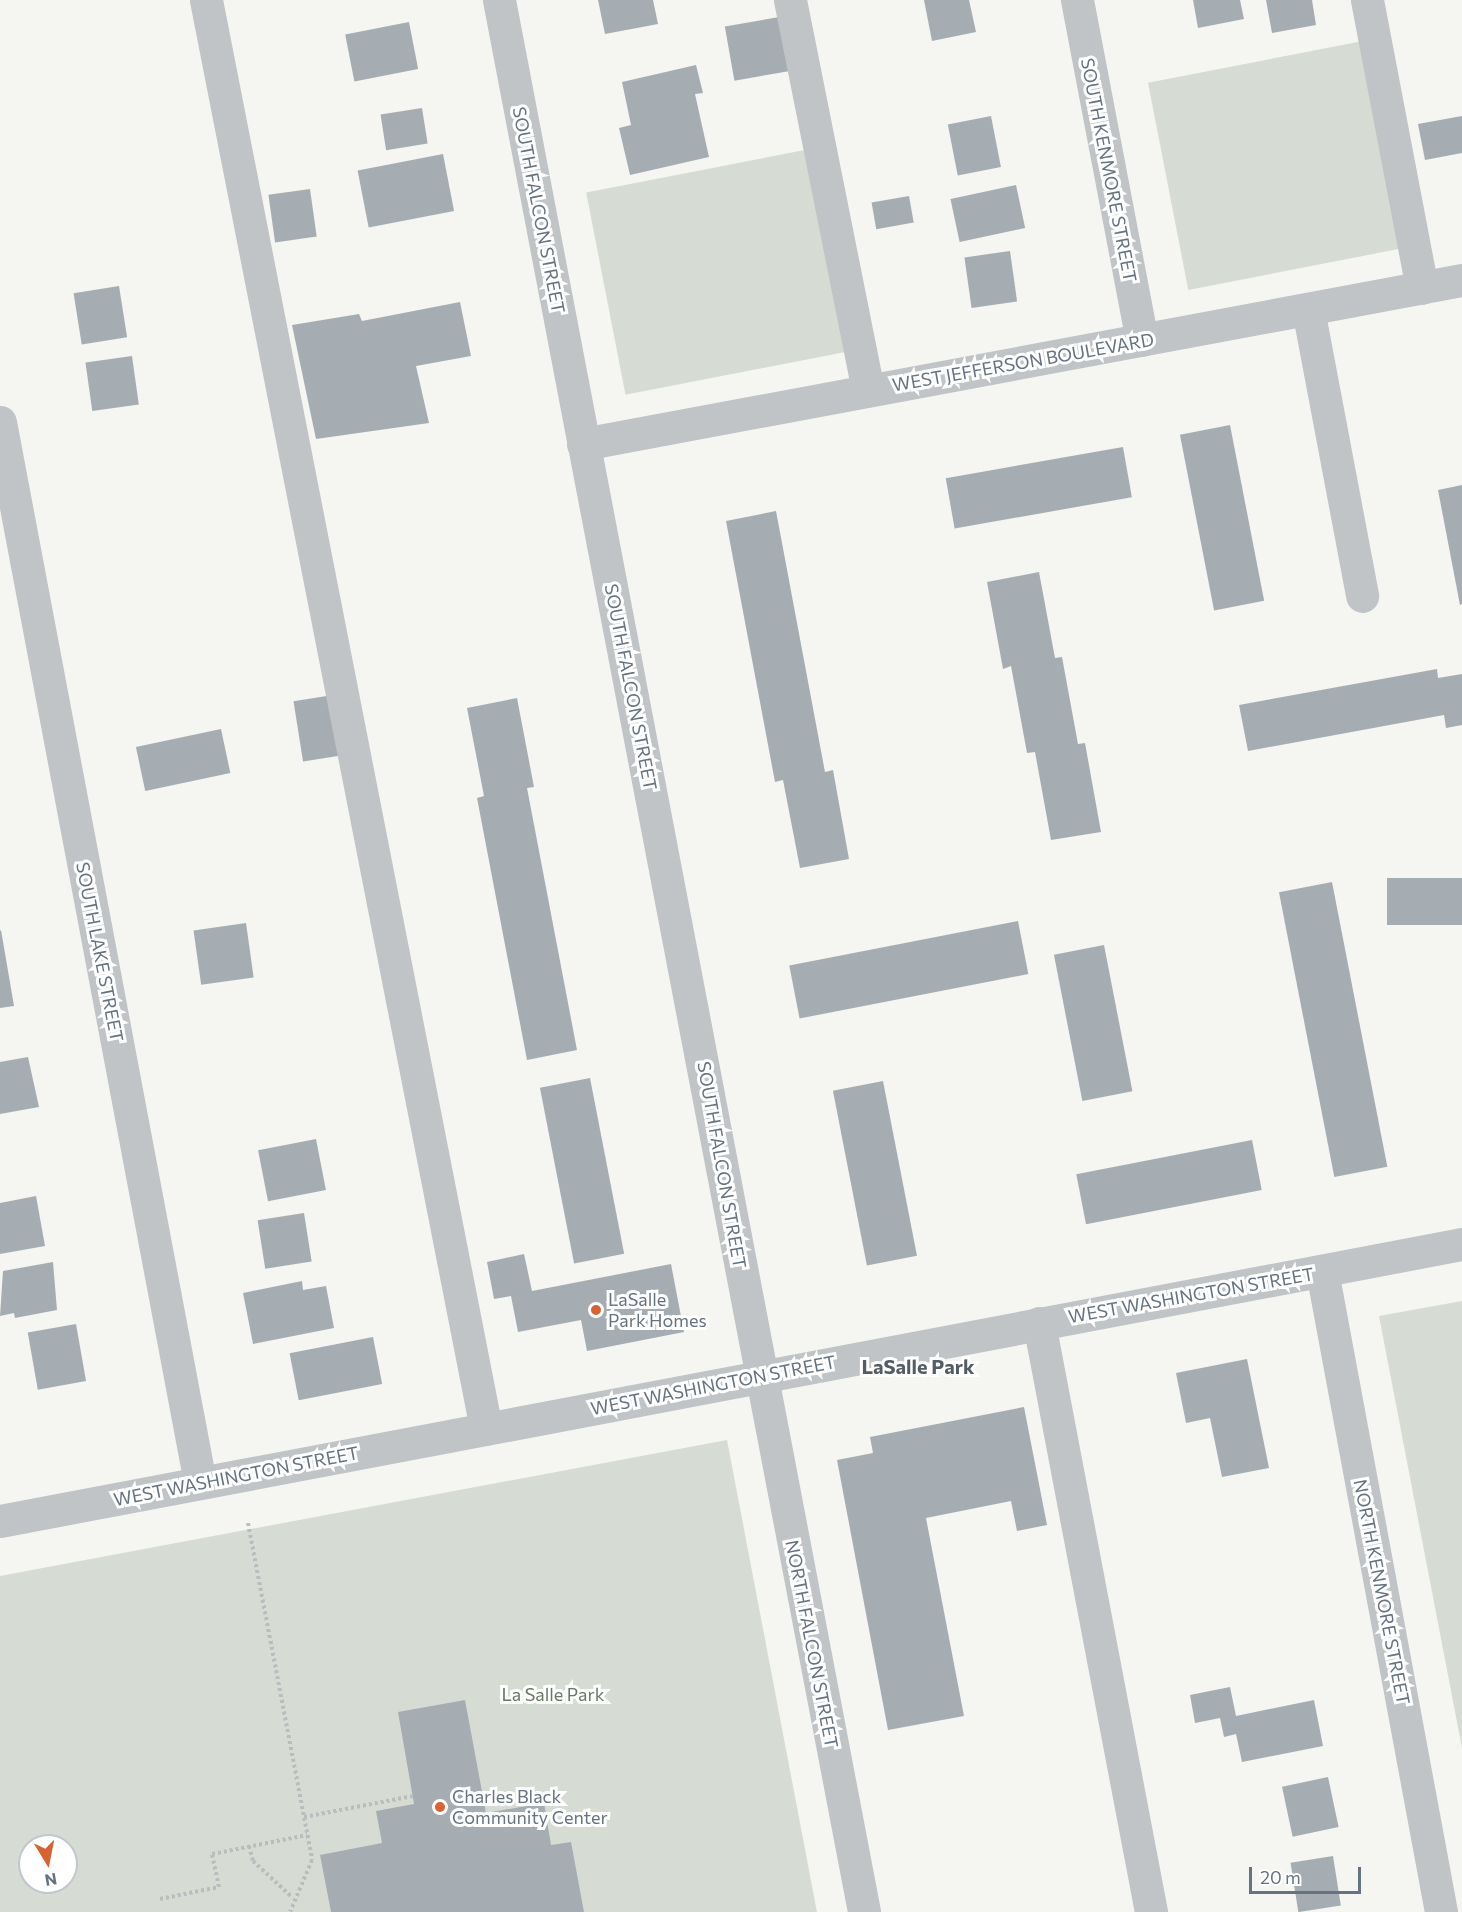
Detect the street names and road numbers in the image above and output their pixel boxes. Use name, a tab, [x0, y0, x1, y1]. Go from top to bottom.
street label: SOUTH KENMORE STREET	[1077, 56, 1141, 284]
street label: SOUTH FALCON STREET	[508, 105, 570, 315]
street label: WEST JEFFERSON BOULEVARD	[891, 328, 1155, 396]
street label: SOUTH FALCON STREET	[600, 582, 662, 792]
street label: SOUTH LAKE STREET	[72, 860, 128, 1044]
street label: SOUTH FALCON STREET	[693, 1060, 751, 1270]
street label: WEST WASHINGTON STREET	[1067, 1263, 1315, 1327]
street label: WEST WASHINGTON STREET	[589, 1351, 837, 1419]
street label: WEST WASHINGTON STREET	[112, 1442, 360, 1510]
street label: NORTH KENMORE STREET	[1350, 1477, 1414, 1707]
street label: NORTH FALCON STREET	[781, 1538, 843, 1750]

